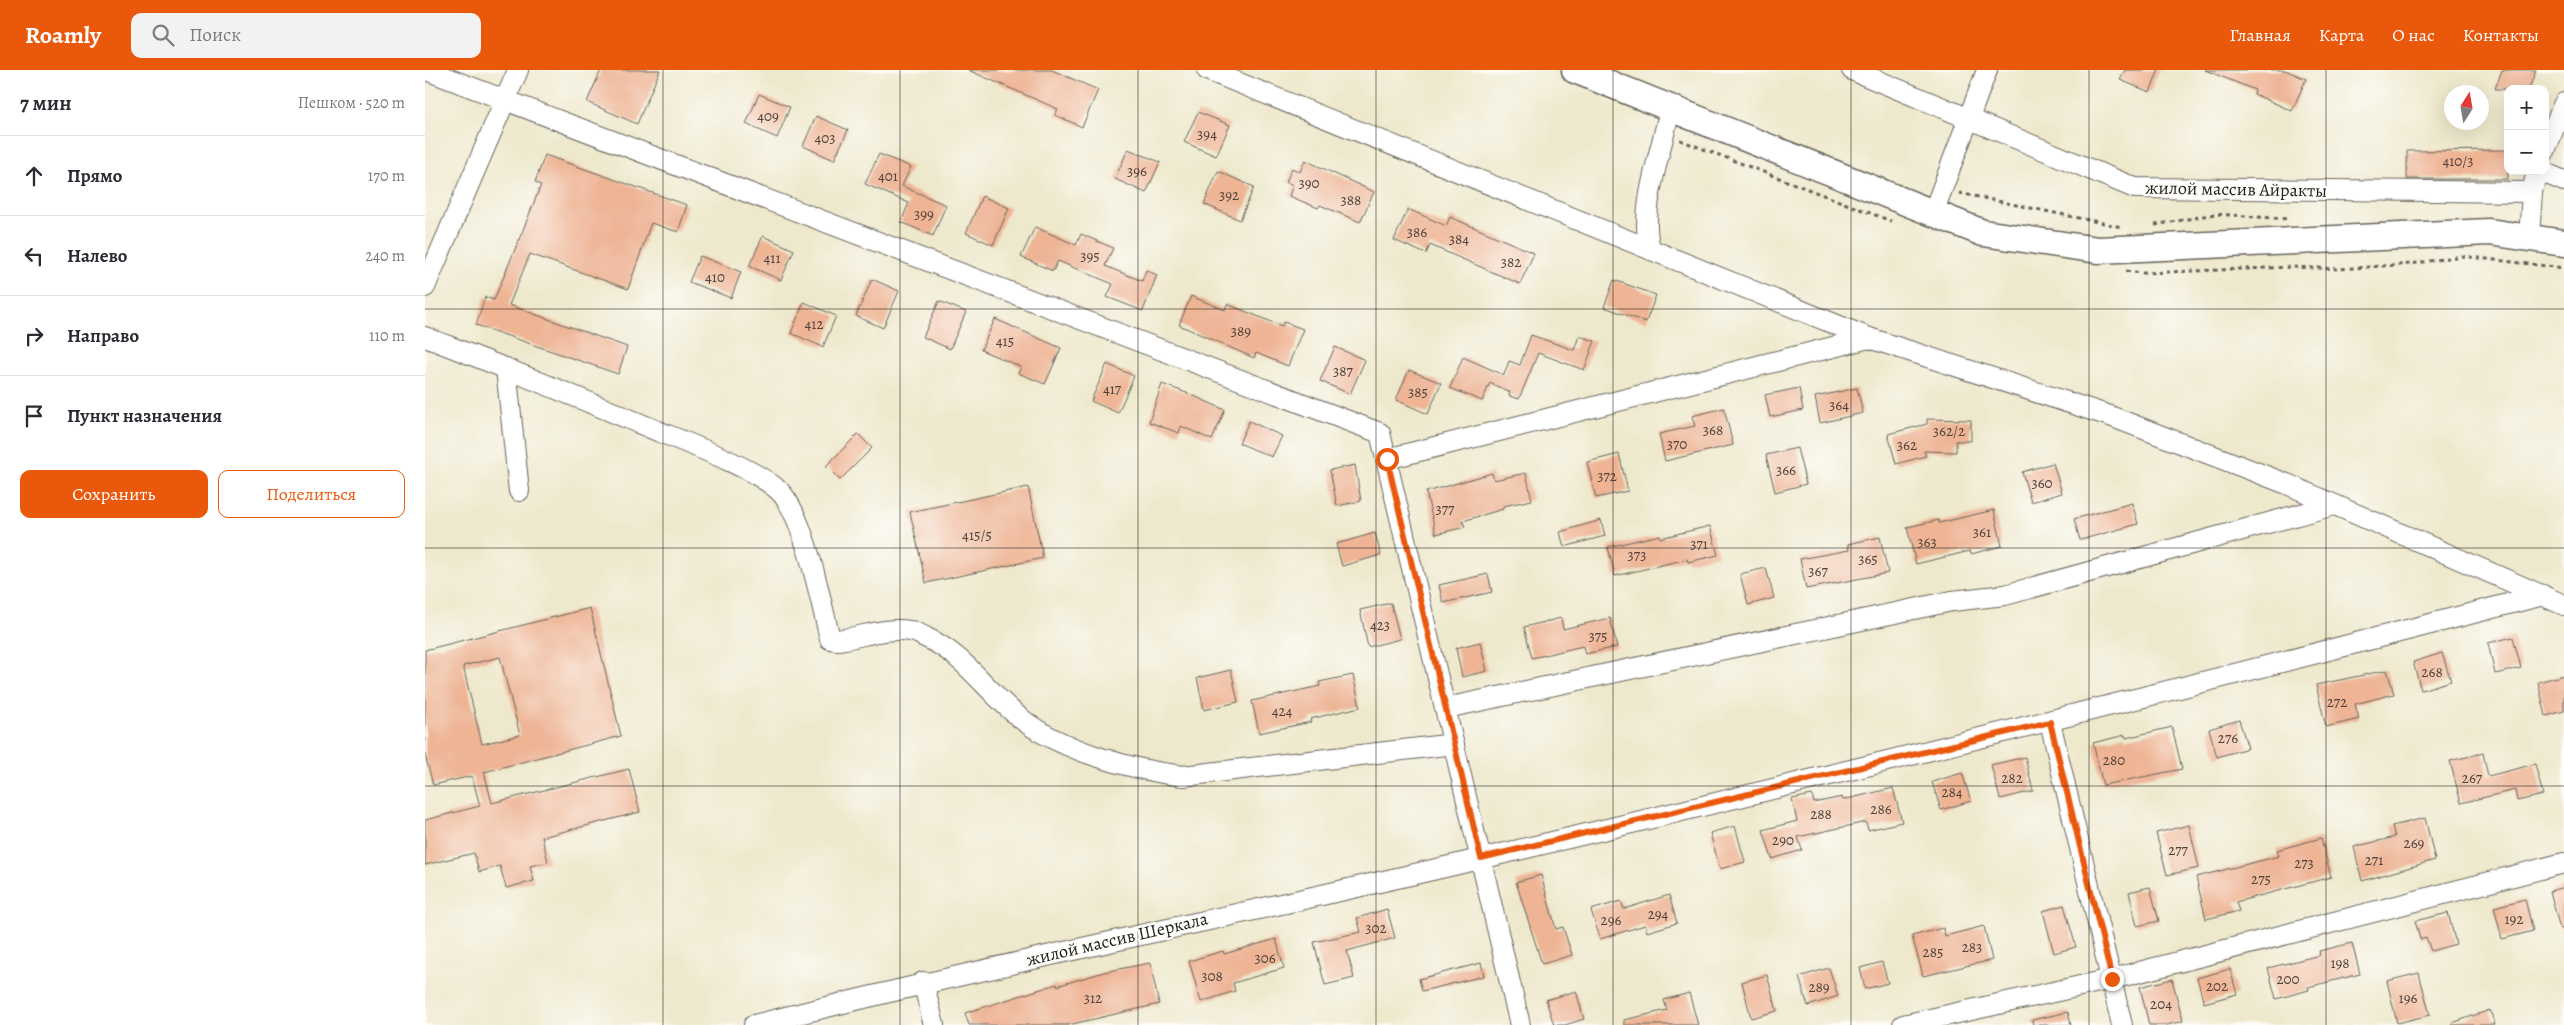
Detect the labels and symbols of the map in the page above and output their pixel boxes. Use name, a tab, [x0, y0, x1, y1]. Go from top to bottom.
north arrow	[2444, 85, 2489, 130]
house number: 409	[757, 106, 779, 126]
house number: 394	[1197, 124, 1217, 144]
house number: 403	[814, 128, 836, 148]
house number: 410/3	[2442, 151, 2474, 171]
house number: 396	[1127, 161, 1147, 181]
house number: 401	[878, 166, 898, 186]
house number: 390	[1298, 173, 1320, 193]
street label: жилой массив Айракты	[2145, 175, 2327, 203]
house number: 392	[1219, 185, 1239, 205]
house number: 388	[1341, 190, 1361, 210]
house number: 399	[914, 204, 934, 224]
house number: 386	[1407, 222, 1427, 242]
house number: 384	[1449, 229, 1469, 249]
house number: 395	[1080, 246, 1100, 266]
house number: 411	[763, 248, 781, 268]
house number: 382	[1501, 252, 1521, 272]
house number: 410	[705, 267, 725, 287]
house number: 412	[804, 314, 824, 334]
house number: 389	[1231, 321, 1251, 341]
house number: 415	[996, 331, 1014, 351]
house number: 387	[1333, 361, 1354, 381]
house number: 417	[1103, 379, 1122, 399]
house number: 385	[1408, 382, 1428, 402]
house number: 364	[1829, 395, 1849, 415]
house number: 368	[1703, 420, 1723, 440]
house number: 362/2	[1933, 421, 1965, 441]
house number: 370	[1667, 434, 1687, 454]
house number: 362	[1897, 435, 1917, 455]
route start	[1376, 448, 1399, 471]
house number: 366	[1776, 460, 1796, 480]
house number: 372	[1597, 466, 1617, 486]
house number: 360	[2031, 473, 2053, 493]
house number: 377	[1436, 499, 1455, 519]
house number: 361	[1973, 522, 1991, 542]
house number: 415/5	[962, 525, 992, 545]
house number: 363	[1917, 532, 1937, 552]
house number: 371	[1690, 534, 1708, 554]
house number: 373	[1628, 545, 1646, 565]
house number: 365	[1858, 549, 1878, 569]
house number: 367	[1808, 561, 1828, 581]
house number: 423	[1370, 615, 1390, 635]
house number: 375	[1589, 626, 1608, 646]
house number: 268	[2421, 662, 2443, 682]
house number: 272	[2327, 692, 2347, 712]
house number: 424	[1272, 701, 1293, 721]
house number: 276	[2218, 728, 2238, 748]
house number: 280	[2103, 750, 2125, 770]
house number: 282	[2001, 768, 2023, 788]
house number: 267	[2462, 768, 2483, 788]
house number: 284	[1941, 782, 1963, 802]
house number: 286	[1870, 799, 1892, 819]
house number: 288	[1810, 804, 1832, 824]
house number: 290	[1772, 830, 1794, 850]
house number: 269	[2404, 833, 2425, 853]
house number: 277	[2168, 840, 2189, 860]
house number: 271	[2365, 850, 2383, 870]
house number: 273	[2294, 853, 2314, 873]
house number: 275	[2251, 869, 2271, 889]
house number: 294	[1648, 904, 1669, 924]
street label: жилой массив Шеркала	[1024, 906, 1211, 972]
house number: 192	[2504, 909, 2524, 929]
house number: 296	[1601, 910, 1622, 930]
house number: 302	[1365, 918, 1387, 938]
house number: 283	[1962, 937, 1982, 957]
house number: 285	[1923, 942, 1943, 962]
house number: 306	[1254, 948, 1276, 968]
house number: 198	[2330, 953, 2350, 973]
house number: 308	[1201, 966, 1223, 986]
route end	[2101, 968, 2124, 991]
house number: 200	[2276, 969, 2300, 989]
house number: 202	[2206, 976, 2228, 996]
house number: 289	[1808, 977, 1830, 997]
house number: 312	[1084, 988, 1102, 1008]
house number: 196	[2399, 988, 2418, 1008]
house number: 204	[2150, 994, 2172, 1014]

